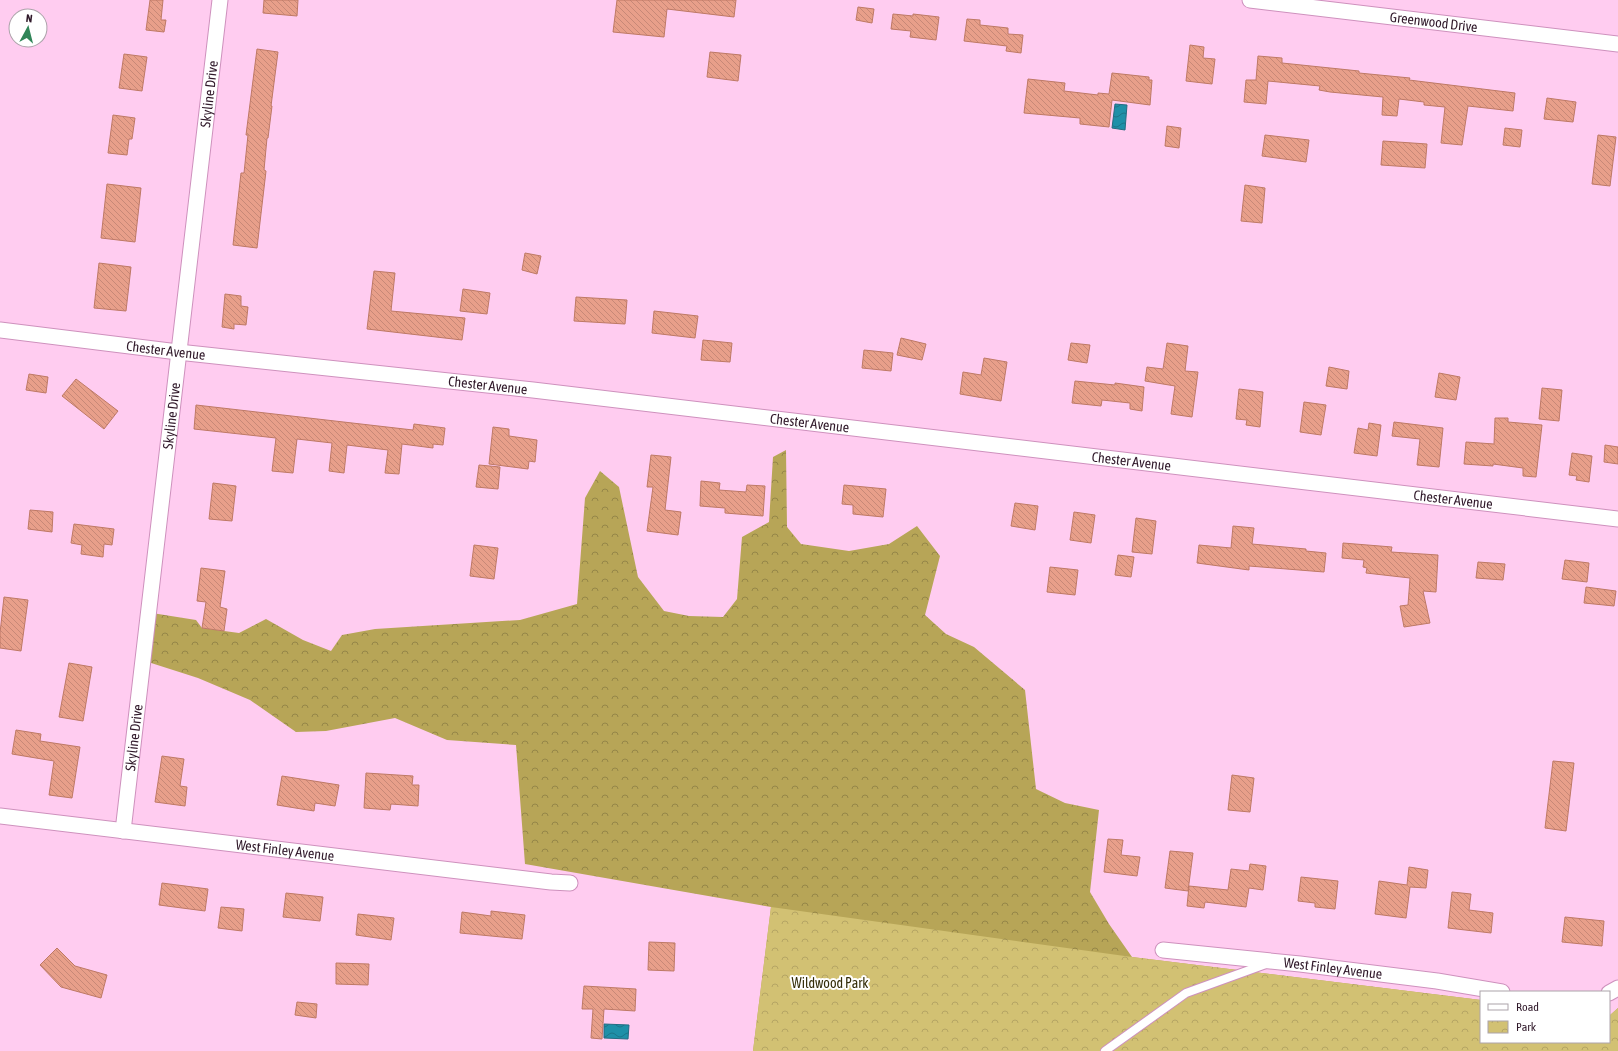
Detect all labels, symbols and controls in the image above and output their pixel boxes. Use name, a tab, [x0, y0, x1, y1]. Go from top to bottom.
north arrow	[8, 8, 48, 48]
street label: Greenwood Drive	[1389, 9, 1478, 35]
text: N	[25, 12, 33, 24]
street label: Skyline Drive	[197, 60, 221, 128]
street label: Chester Avenue	[125, 338, 206, 363]
street label: Chester Avenue	[447, 373, 528, 397]
street label: Skyline Drive	[160, 382, 183, 450]
street label: Chester Avenue	[769, 410, 850, 436]
street label: Chester Avenue	[1091, 449, 1172, 474]
street label: Chester Avenue	[1413, 487, 1494, 512]
street label: Skyline Drive	[122, 703, 146, 772]
street label: West Finley Avenue	[235, 836, 335, 864]
street label: West Finley Avenue	[1283, 954, 1383, 982]
park label: Wildwood Park	[792, 975, 868, 991]
legend	[1480, 991, 1610, 1043]
text: Road	[1516, 1000, 1539, 1014]
text: Park	[1516, 1020, 1537, 1034]

